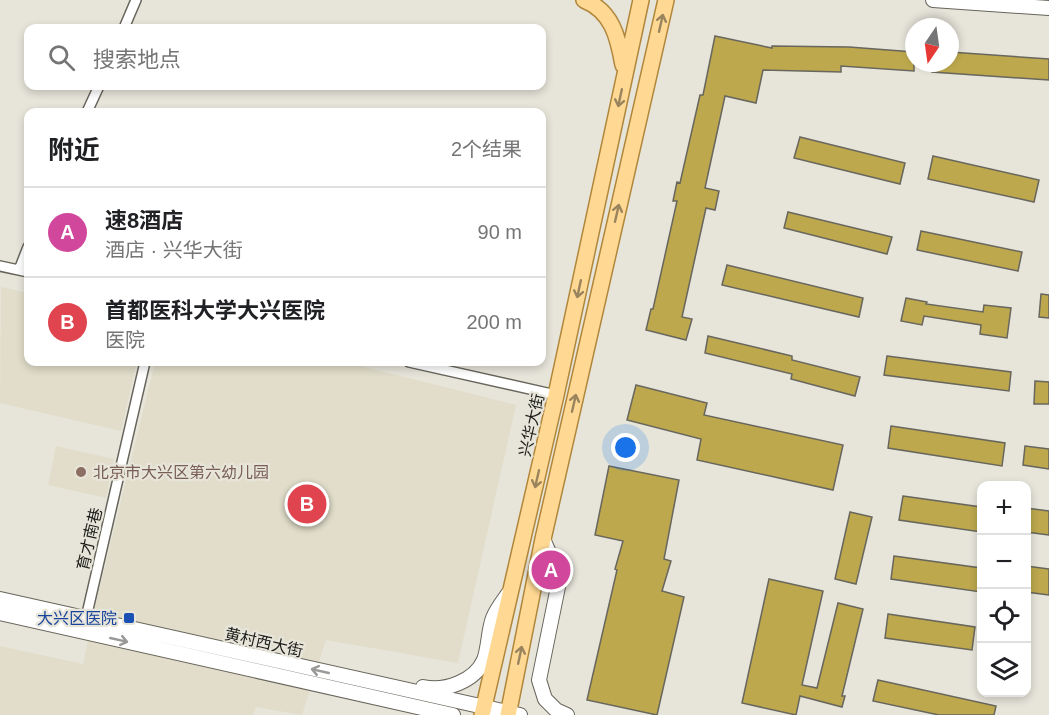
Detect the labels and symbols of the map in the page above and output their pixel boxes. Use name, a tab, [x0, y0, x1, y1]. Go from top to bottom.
one-way arrow	[655, 13, 667, 32]
north arrow	[905, 18, 959, 72]
one-way arrow	[613, 89, 625, 108]
one-way arrow	[612, 203, 624, 222]
one-way arrow	[573, 279, 584, 298]
street label: 兴华大街	[516, 392, 547, 458]
one-way arrow	[569, 394, 580, 413]
your location	[611, 433, 640, 462]
place label: 北京市大兴区第六幼儿园	[93, 464, 269, 481]
marker: 北京市大兴区第六幼儿园	[74, 465, 88, 479]
one-way arrow	[531, 470, 543, 489]
pin: B	[288, 482, 326, 526]
street label: 育才南巷	[74, 506, 105, 572]
pin: A	[532, 548, 570, 592]
place label: 大兴区医院	[37, 610, 117, 627]
marker: 大兴区医院	[122, 611, 136, 625]
street label: 黄村西大街	[223, 625, 305, 660]
one-way arrow	[108, 635, 128, 646]
one-way arrow	[515, 646, 527, 665]
one-way arrow	[311, 665, 330, 677]

